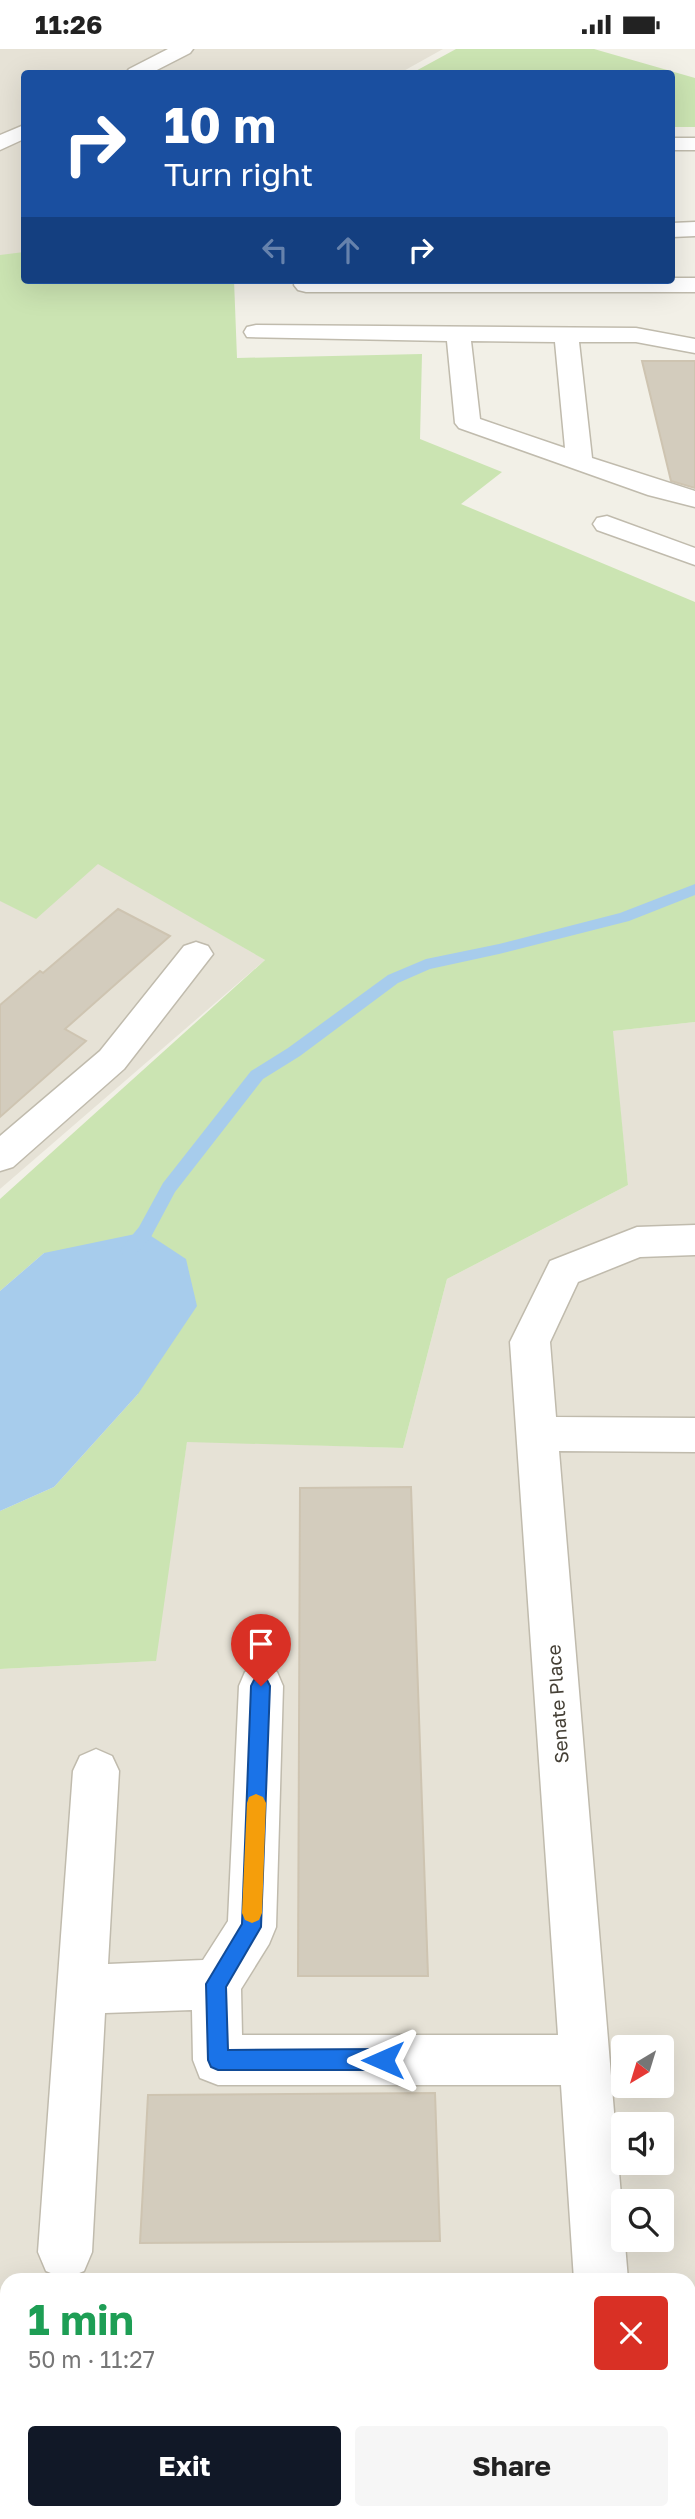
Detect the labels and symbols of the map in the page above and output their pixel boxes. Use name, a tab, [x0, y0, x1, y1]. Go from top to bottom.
pin	[231, 1614, 291, 1686]
street label: Senate Place	[541, 1644, 573, 1764]
position arrow	[346, 2023, 420, 2097]
north arrow	[611, 2035, 674, 2098]

